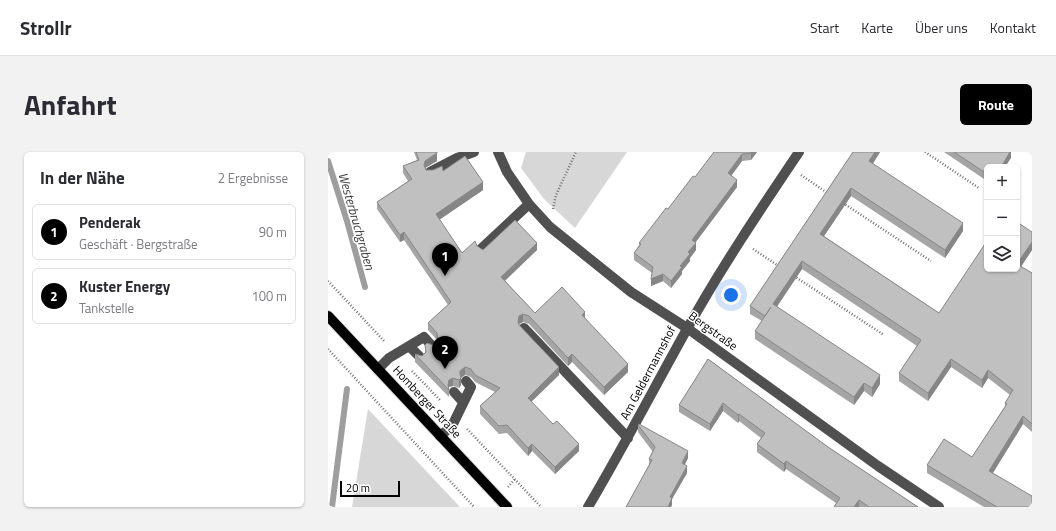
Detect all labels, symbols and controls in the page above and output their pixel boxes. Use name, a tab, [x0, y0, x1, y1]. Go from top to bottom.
text: Strollr	[20, 13, 72, 42]
text: Start	[810, 17, 839, 38]
text: Karte	[861, 17, 893, 38]
text: Über uns	[915, 17, 968, 38]
text: Kontakt	[990, 17, 1036, 38]
text: Anfahrt	[24, 83, 117, 126]
button: Route	[960, 84, 1032, 125]
map controls	[984, 164, 1020, 272]
button: +	[984, 164, 1020, 200]
text: In der Nähe	[40, 165, 125, 191]
text: 2 Ergebnisse	[218, 168, 288, 188]
water label: Westerbruchgraben	[334, 170, 381, 273]
button: −	[984, 200, 1020, 236]
text: Penderak	[79, 211, 141, 234]
text: 1	[50, 222, 58, 242]
text: 90 m	[259, 222, 287, 242]
text: Geschäft · Bergstraße	[79, 234, 198, 254]
button: layers	[984, 236, 1020, 272]
pin: 1	[432, 243, 458, 276]
text: Kuster Energy	[79, 275, 170, 298]
your location	[721, 285, 741, 305]
text: 2	[50, 286, 58, 306]
text: 100 m	[251, 286, 287, 306]
text: Tankstelle	[79, 298, 134, 318]
street label: Bergstraße	[685, 306, 742, 355]
street label: Am Geldermannshof	[615, 322, 680, 423]
pin: 2	[432, 336, 458, 369]
street label: Homberger Straße	[389, 361, 466, 442]
scale bar	[340, 479, 400, 498]
text: 20 m	[346, 480, 370, 496]

